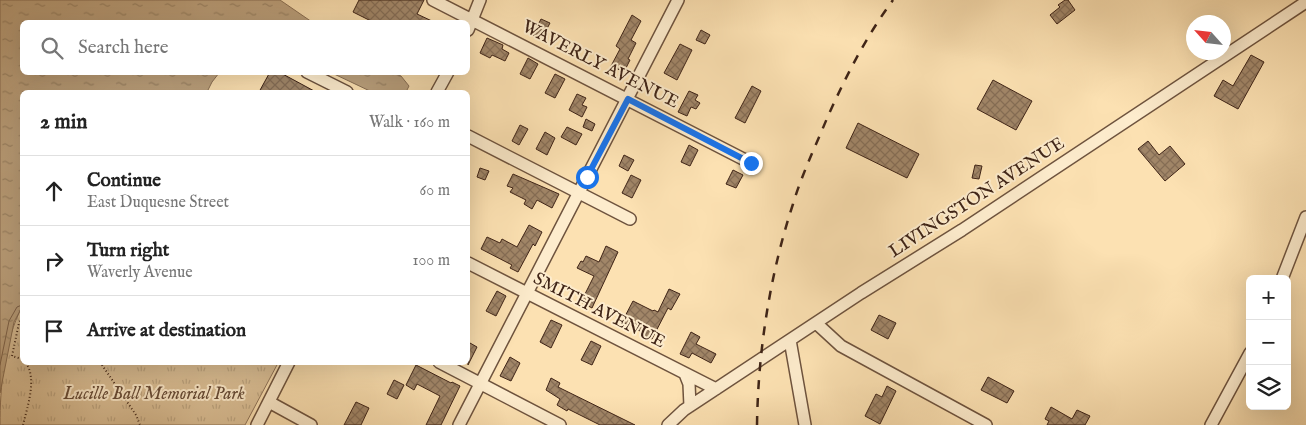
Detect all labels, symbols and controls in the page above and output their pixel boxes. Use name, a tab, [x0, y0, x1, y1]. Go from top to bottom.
north arrow	[1186, 15, 1231, 60]
street label: WAVERLY AVENUE	[518, 16, 682, 114]
search box	[20, 20, 470, 75]
icon: search	[38, 34, 66, 62]
text: Search here	[78, 36, 169, 60]
text: 2 min	[40, 109, 87, 136]
text: Walk · 160 m	[369, 113, 450, 133]
street label: LIVINGSTON AVENUE	[885, 133, 1069, 263]
route end	[740, 152, 763, 175]
route start	[576, 166, 599, 189]
text: Continue	[87, 169, 161, 193]
icon: ahead	[40, 177, 68, 205]
text: 60 m	[420, 181, 450, 201]
text: East Duquesne Street	[87, 193, 229, 213]
text: Turn right	[87, 239, 169, 263]
icon: right	[40, 247, 68, 275]
text: 100 m	[413, 251, 450, 271]
text: Waverly Avenue	[87, 263, 193, 283]
street label: SMITH AVENUE	[529, 268, 669, 354]
map controls	[1246, 275, 1291, 410]
button: +	[1246, 275, 1291, 320]
icon: arrive	[40, 317, 68, 345]
text: Arrive at destination	[87, 319, 246, 343]
button: −	[1246, 320, 1291, 365]
button: layers	[1246, 365, 1291, 410]
park label: Lucille Ball Memorial Park	[62, 383, 245, 406]

